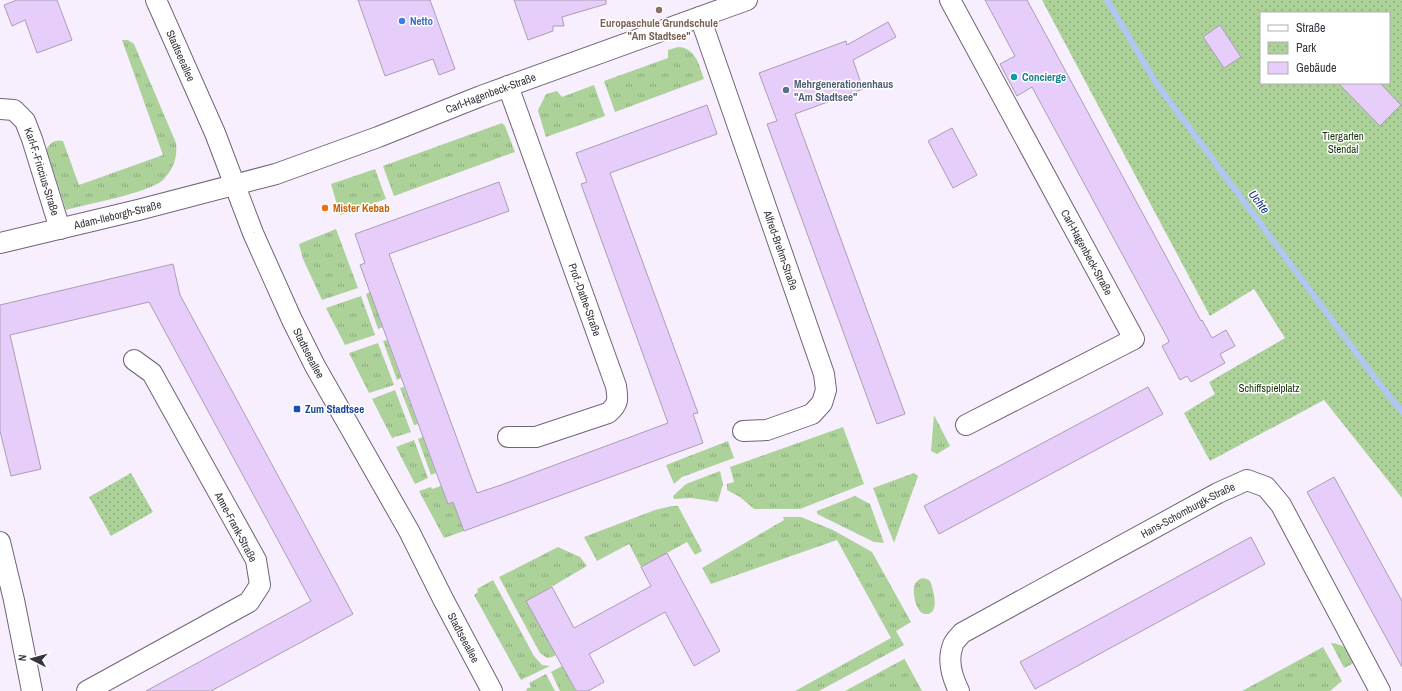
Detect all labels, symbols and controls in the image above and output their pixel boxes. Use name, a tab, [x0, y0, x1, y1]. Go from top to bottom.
marker: Europaschule Grundschule "Am Stadtsee"	[654, 5, 664, 15]
legend	[1260, 12, 1390, 84]
place label: Netto	[410, 14, 434, 28]
marker: Netto	[397, 16, 407, 26]
place label: Europaschule Grundschule "Am Stadtsee"	[600, 16, 718, 43]
text: Straße	[1296, 20, 1326, 36]
street label: Stadtseeallee	[163, 28, 198, 84]
text: Park	[1296, 40, 1316, 56]
text: Gebäude	[1296, 60, 1337, 76]
street label: Carl-Hagenbeck-Straße	[443, 70, 538, 116]
place label: Concierge	[1022, 70, 1066, 84]
marker: Concierge	[1009, 72, 1019, 82]
place label: Mehrgenerationenhaus "Am Stadtsee"	[794, 77, 893, 104]
marker: Mehrgenerationenhaus "Am Stadtsee"	[781, 85, 791, 95]
street label: Karl-F.-Friccius-Straße	[21, 126, 62, 217]
park label: Tiergarten Stendal	[1322, 129, 1364, 156]
water label: Uchte	[1245, 187, 1273, 217]
street label: Adam-Ileborgh-Straße	[72, 197, 163, 232]
place label: Mister Kebab	[333, 201, 390, 215]
marker: Mister Kebab	[320, 203, 330, 213]
street label: Carl-Hagenbeck-Straße	[1058, 207, 1116, 298]
street label: Alfred-Brehm-Straße	[760, 208, 801, 292]
street label: Prof.-Dathe-Straße	[565, 261, 604, 338]
street label: Stadtseeallee	[290, 326, 328, 381]
park label: Schiffspielplatz	[1238, 381, 1300, 395]
place label: Zum Stadtsee	[305, 402, 364, 416]
marker: Zum Stadtsee	[292, 404, 302, 414]
street label: Hans-Schomburgk-Straße	[1138, 479, 1237, 541]
street label: Anne-Frank-Straße	[211, 489, 260, 564]
street label: Stadtseeallee	[445, 610, 483, 665]
north arrow	[12, 639, 52, 679]
text: N	[15, 654, 29, 662]

